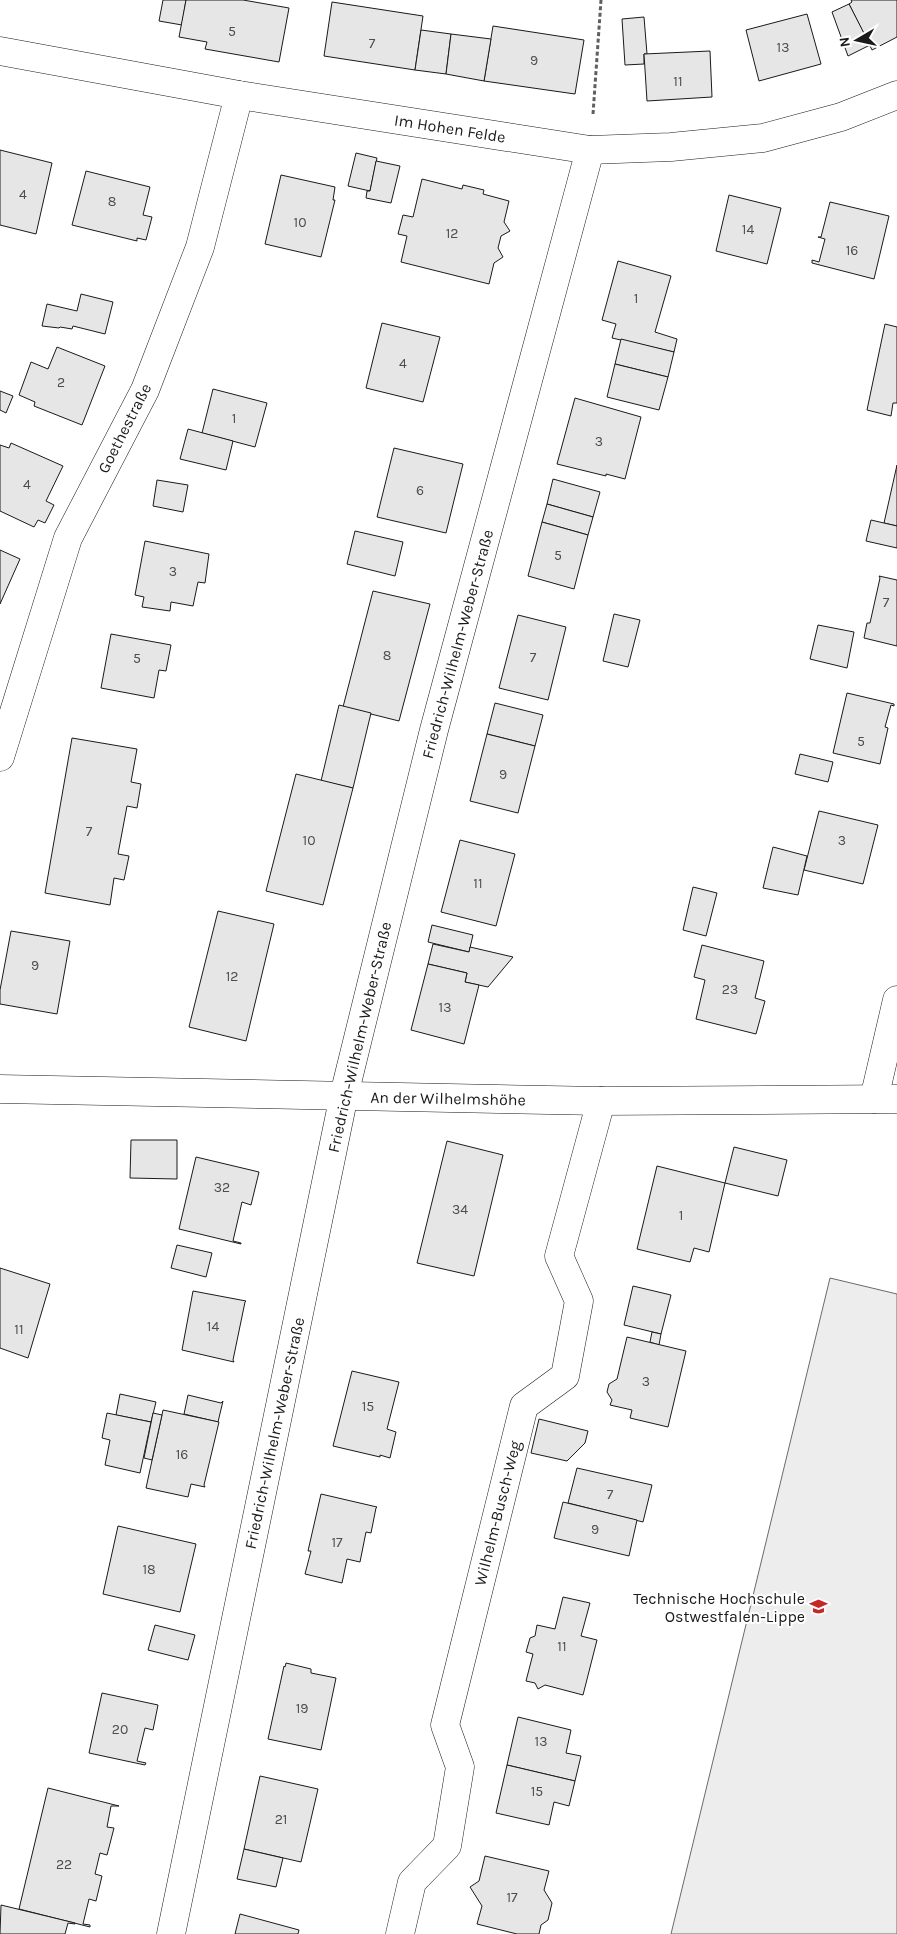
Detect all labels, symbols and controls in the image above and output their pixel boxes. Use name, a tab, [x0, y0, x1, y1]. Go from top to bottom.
north arrow	[832, 15, 882, 65]
house number: 5	[228, 23, 236, 40]
house number: 7	[369, 35, 376, 52]
text: N	[835, 36, 854, 48]
house number: 13	[777, 39, 789, 56]
house number: 9	[530, 52, 538, 69]
house number: 11	[673, 73, 683, 90]
street label: Im Hohen Felde	[393, 110, 507, 147]
house number: 4	[19, 186, 27, 203]
house number: 8	[108, 193, 116, 210]
house number: 10	[294, 214, 306, 231]
house number: 14	[742, 221, 754, 238]
house number: 12	[446, 225, 458, 242]
house number: 16	[846, 242, 858, 259]
house number: 1	[634, 290, 638, 307]
house number: 4	[399, 355, 407, 372]
house number: 2	[57, 374, 65, 391]
street label: Goethestraße	[94, 380, 155, 476]
house number: 1	[232, 410, 236, 427]
house number: 3	[595, 433, 603, 450]
house number: 4	[23, 476, 31, 493]
house number: 6	[416, 482, 424, 499]
street label: Friedrich-Wilhelm-Weber-Straße	[418, 527, 497, 761]
house number: 5	[554, 547, 562, 564]
house number: 3	[169, 563, 177, 580]
house number: 7	[883, 594, 890, 611]
house number: 8	[383, 647, 391, 664]
house number: 7	[530, 649, 537, 666]
house number: 5	[133, 650, 141, 667]
house number: 5	[857, 733, 865, 750]
house number: 9	[499, 766, 507, 783]
house number: 7	[86, 823, 93, 840]
house number: 10	[303, 832, 315, 849]
house number: 3	[838, 832, 846, 849]
house number: 11	[473, 875, 483, 892]
street label: Friedrich-Wilhelm-Weber-Straße	[324, 920, 395, 1154]
house number: 9	[31, 957, 39, 974]
house number: 12	[226, 968, 238, 985]
house number: 23	[722, 981, 738, 998]
house number: 13	[439, 999, 451, 1016]
street label: An der Wilhelmshöhe	[370, 1088, 526, 1109]
house number: 32	[214, 1179, 230, 1196]
house number: 34	[452, 1201, 468, 1218]
house number: 1	[679, 1207, 683, 1224]
street label: Friedrich-Wilhelm-Weber-Straße	[241, 1315, 308, 1551]
house number: 14	[207, 1318, 219, 1335]
house number: 11	[14, 1321, 24, 1338]
house number: 3	[642, 1373, 650, 1390]
house number: 15	[362, 1398, 374, 1415]
street label: Wilhelm-Busch-Weg	[470, 1439, 525, 1588]
house number: 16	[176, 1446, 188, 1463]
house number: 7	[607, 1486, 614, 1503]
house number: 9	[591, 1521, 599, 1538]
house number: 17	[331, 1534, 343, 1551]
house number: 18	[142, 1561, 156, 1578]
place label: Technische Hochschule Ostwestfalen-Lippe	[633, 1589, 805, 1626]
school or university icon: Technische Hochschule Ostwestfalen-Lippe	[809, 1597, 829, 1617]
house number: 11	[557, 1638, 567, 1655]
house number: 19	[296, 1700, 308, 1717]
house number: 20	[112, 1721, 128, 1738]
house number: 13	[535, 1733, 547, 1750]
house number: 15	[531, 1783, 543, 1800]
house number: 21	[275, 1811, 287, 1828]
house number: 22	[56, 1856, 72, 1873]
house number: 17	[506, 1889, 518, 1906]

